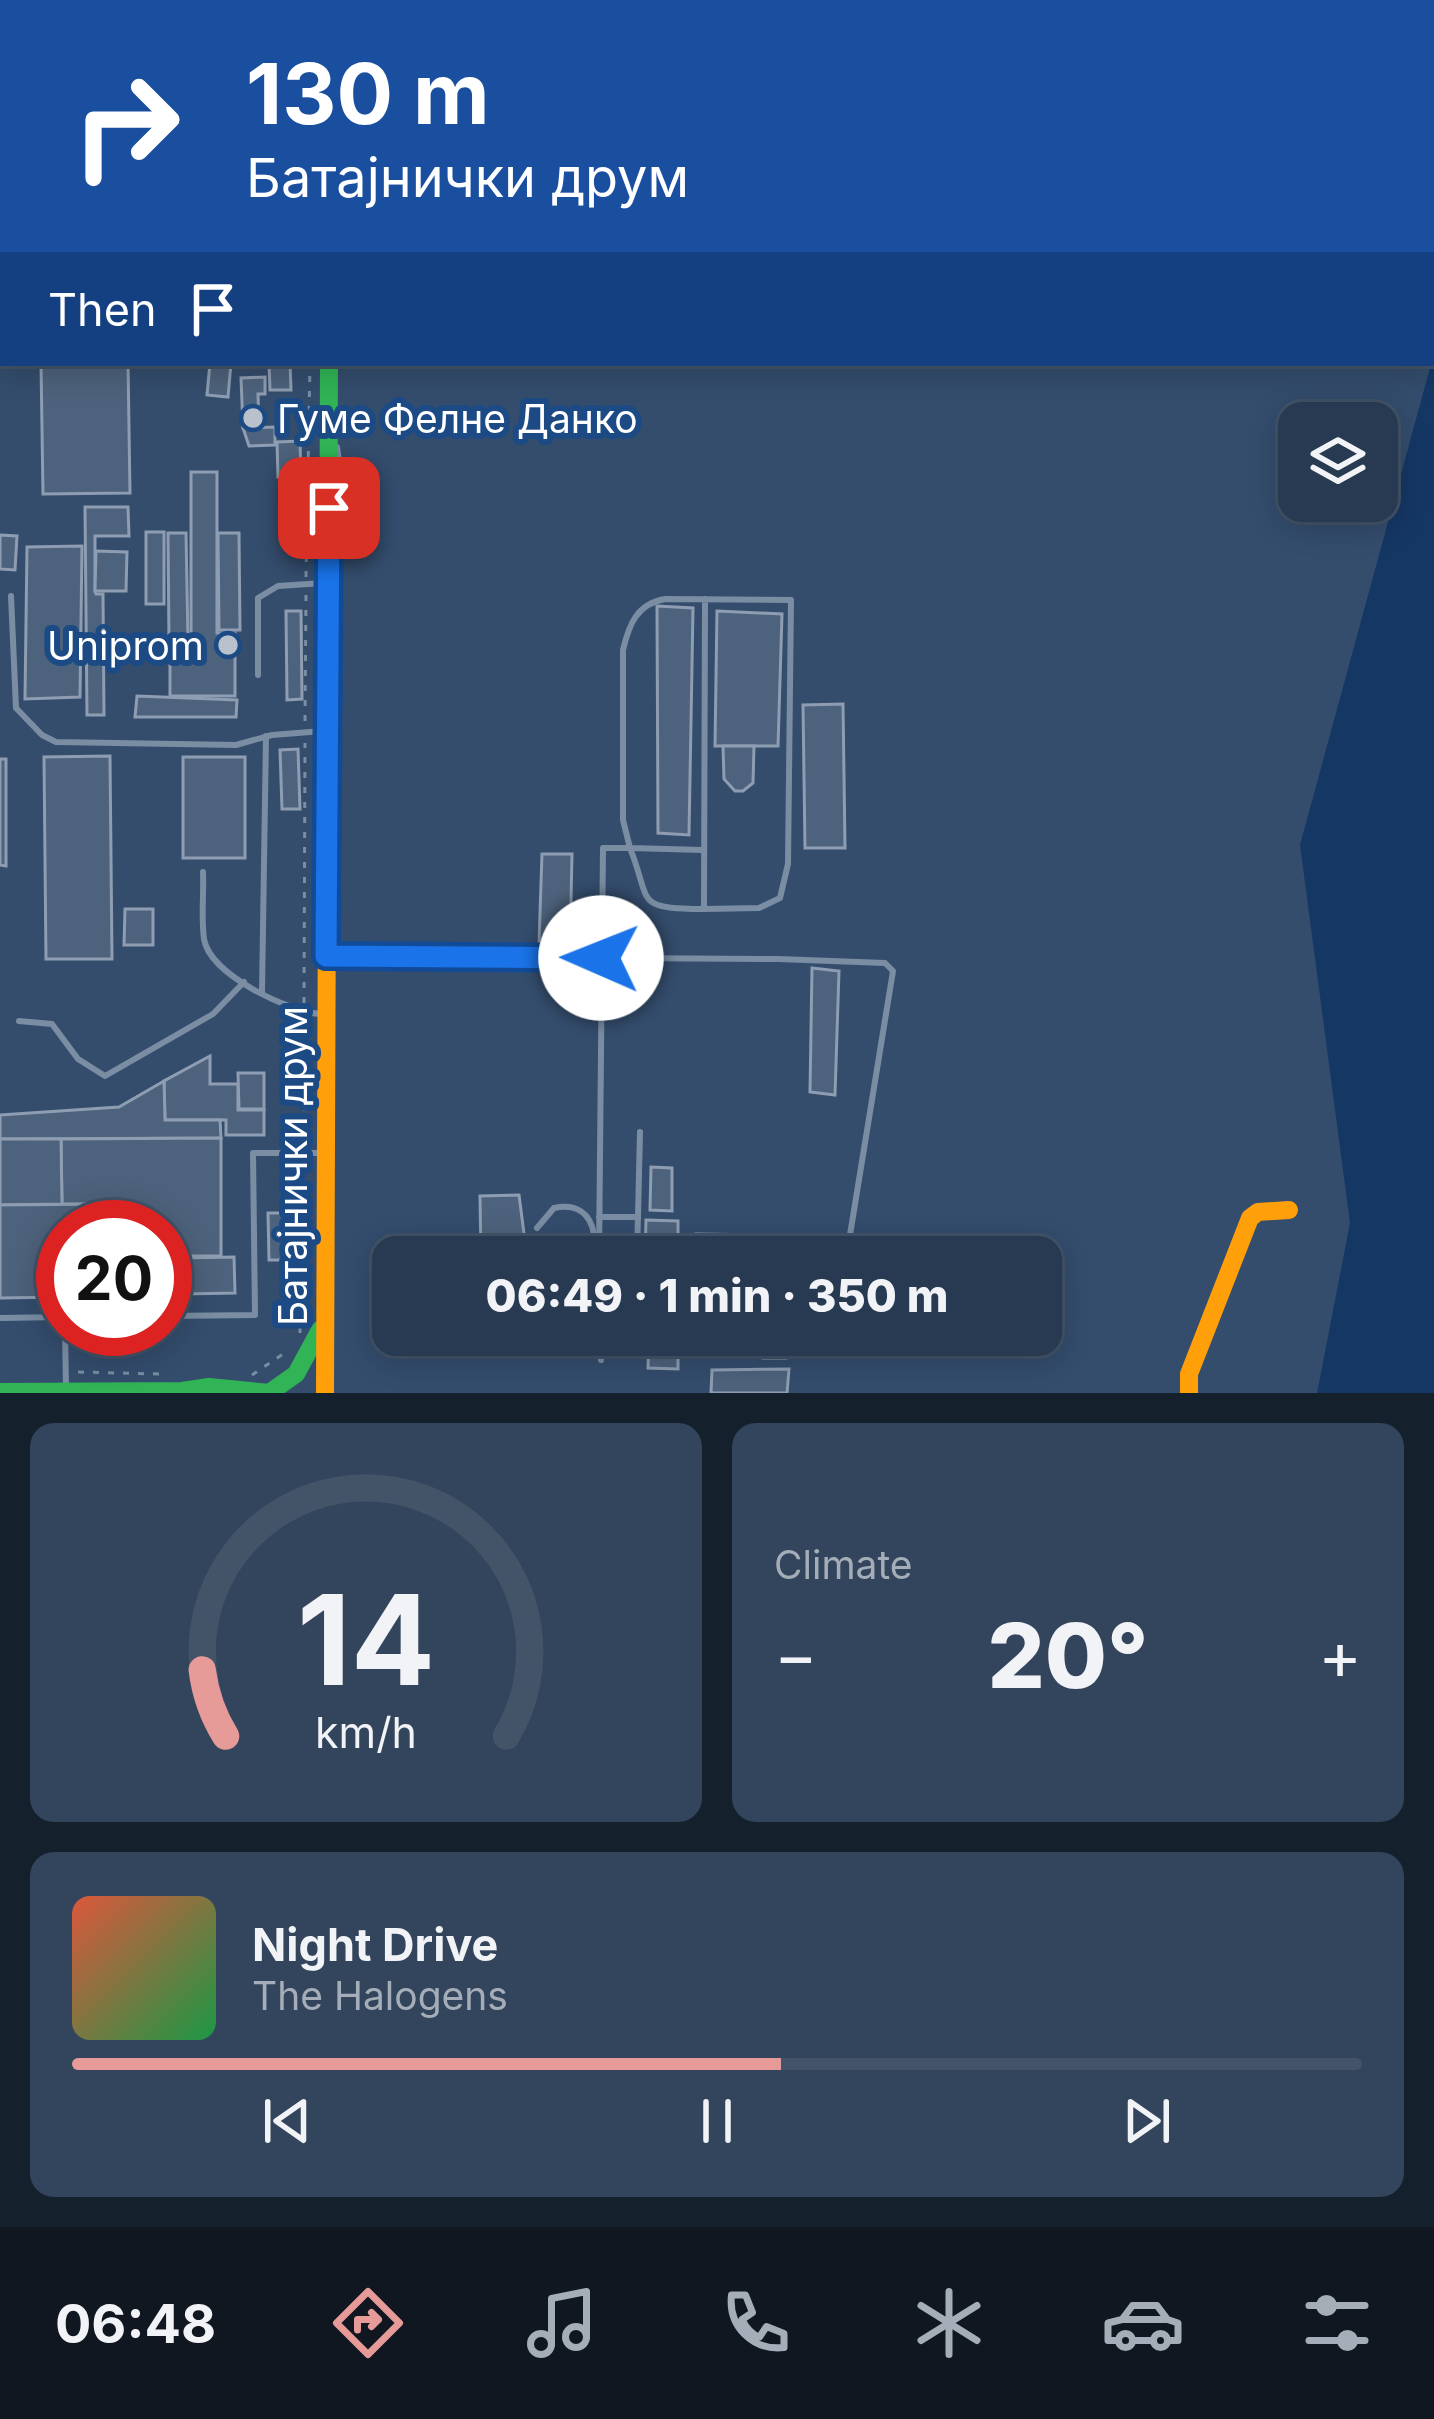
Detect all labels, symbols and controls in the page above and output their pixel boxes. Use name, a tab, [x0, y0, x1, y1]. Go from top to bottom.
text: 130 m	[246, 43, 490, 144]
icon: right	[48, 48, 204, 204]
text: Батајнички друм	[246, 145, 689, 210]
icon: arrive	[180, 276, 246, 342]
text: Then	[48, 282, 156, 337]
place label: Гуме Фелне Данко	[277, 395, 638, 442]
map controls	[1278, 402, 1398, 522]
button: layers	[1278, 402, 1398, 522]
marker: Гуме Фелне Данко	[240, 405, 266, 431]
pin	[278, 457, 380, 559]
icon: arrive	[296, 475, 362, 541]
place label: Uniprom	[47, 622, 204, 669]
marker: Uniprom	[215, 632, 241, 658]
position arrow	[538, 895, 664, 1021]
street label: Батајнички друм	[269, 1006, 316, 1326]
speed limit sign: 20	[36, 1200, 192, 1356]
text: 06:49 · 1 min · 350 m	[486, 1268, 949, 1323]
text: Climate	[774, 1541, 913, 1588]
text: 14	[297, 1564, 435, 1715]
text: 20°	[987, 1601, 1149, 1710]
text: −	[774, 1615, 818, 1695]
text: +	[1318, 1615, 1362, 1695]
text: km/h	[315, 1705, 417, 1757]
text: Night Drive	[252, 1917, 498, 1972]
text: The Halogens	[252, 1972, 508, 2019]
icon: previous	[254, 2088, 320, 2154]
icon: pause	[684, 2088, 750, 2154]
icon: next	[1114, 2088, 1180, 2154]
icon: directions	[326, 2281, 410, 2365]
icon: music	[520, 2281, 604, 2365]
icon: phone	[714, 2281, 798, 2365]
icon: climate	[907, 2281, 991, 2365]
icon: car	[1101, 2281, 1185, 2365]
icon: filters	[1295, 2281, 1379, 2365]
text: 06:48	[55, 2291, 216, 2356]

